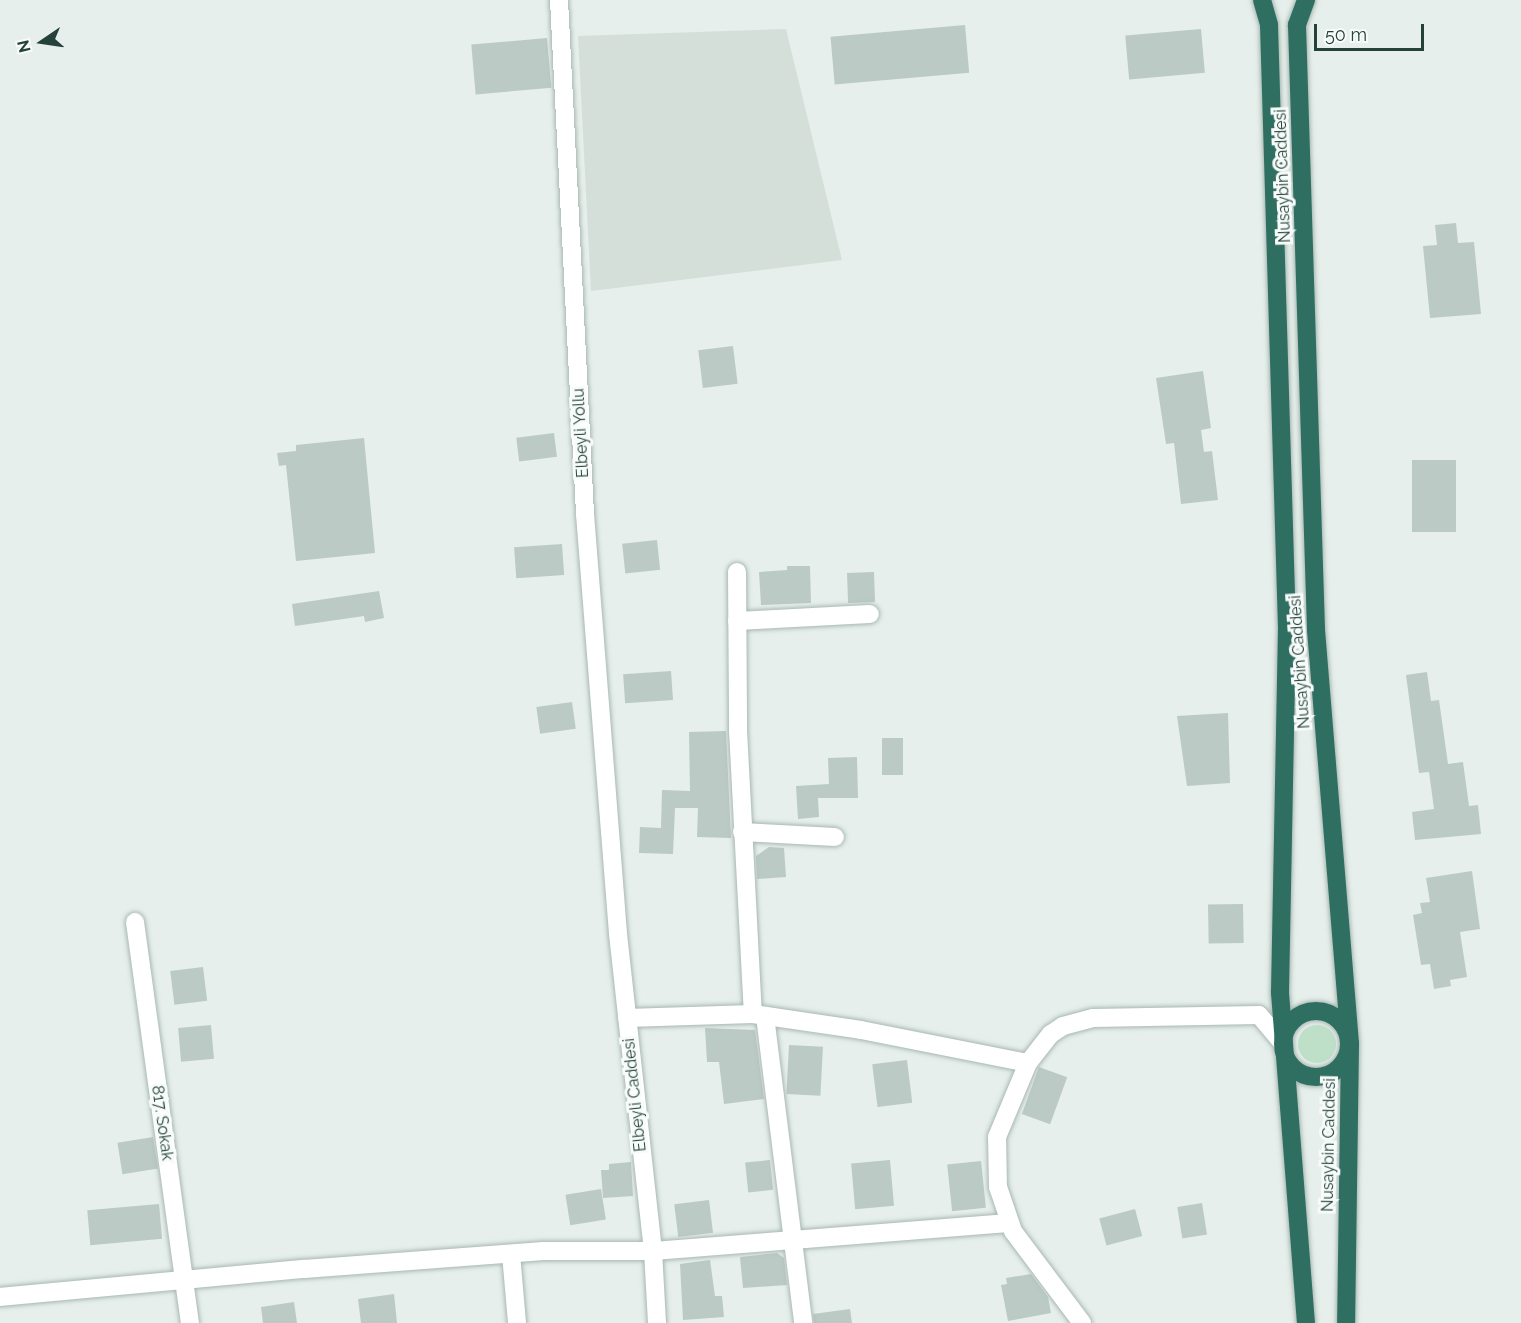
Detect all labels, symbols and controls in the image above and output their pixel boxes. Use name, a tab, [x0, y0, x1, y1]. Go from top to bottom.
north arrow	[12, 12, 72, 72]
scale bar	[1317, 12, 1426, 50]
text: 50 m	[1325, 24, 1367, 45]
text: N	[13, 38, 35, 54]
street label: Nusaybin Caddesi	[1271, 109, 1295, 243]
street label: Elbeyli Yollu	[569, 387, 593, 479]
street label: Nusaybin Caddesi	[1286, 595, 1314, 729]
street label: Elbeyli Caddesi	[619, 1037, 651, 1153]
street label: Nusaybin Caddesi	[1318, 1078, 1340, 1212]
street label: 817. Sokak	[147, 1084, 177, 1162]

